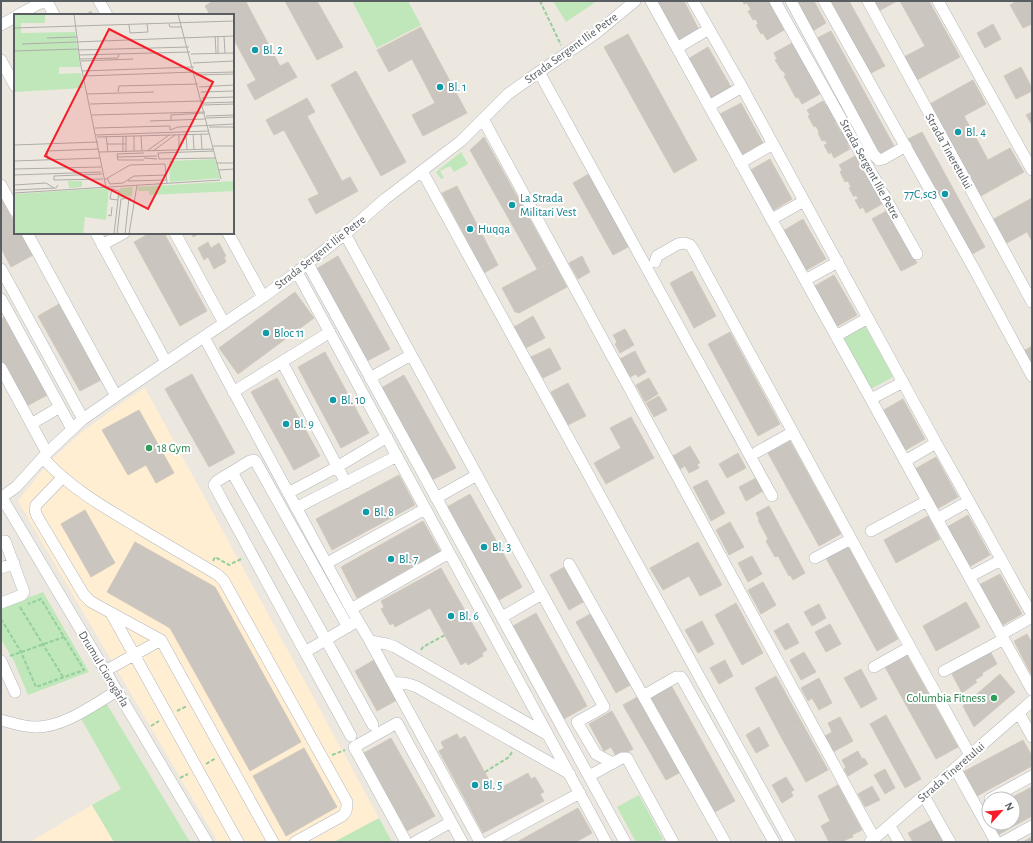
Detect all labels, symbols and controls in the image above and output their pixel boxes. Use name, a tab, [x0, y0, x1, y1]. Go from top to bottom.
street label: Strada Sergent Ilie Petre	[522, 10, 620, 86]
inset map	[14, 14, 234, 234]
place label: Bl. 2	[263, 44, 283, 56]
marker: Bl. 2	[250, 45, 260, 55]
place label: Bl. 1	[448, 81, 466, 93]
marker: Bl. 1	[435, 82, 445, 92]
street label: Strada Tineretului	[923, 111, 975, 191]
street label: Strada Sergent Ilie Petre	[838, 117, 902, 221]
place label: Bl. 4	[966, 126, 986, 138]
marker: Bl. 4	[953, 127, 963, 137]
place label: 77C,sc3	[904, 188, 937, 200]
marker: 77C,sc3	[940, 189, 950, 199]
place label: La Strada Militari Vest	[520, 192, 576, 218]
marker: La Strada Militari Vest	[507, 200, 517, 210]
street label: Strada Sergent Ilie Petre	[272, 213, 368, 291]
place label: Huqqa	[478, 223, 510, 235]
marker: Huqqa	[465, 224, 475, 234]
place label: Bloc 11	[274, 327, 304, 339]
marker: Bloc 11	[261, 328, 271, 338]
place label: Bl. 10	[341, 394, 366, 406]
marker: Bl. 10	[328, 395, 338, 405]
place label: Bl. 9	[294, 418, 314, 430]
marker: Bl. 9	[281, 419, 291, 429]
place label: 18 Gym	[157, 442, 190, 455]
marker: 18 Gym	[144, 443, 154, 453]
place label: Bl. 8	[374, 506, 394, 518]
marker: Bl. 8	[361, 507, 371, 517]
place label: Bl. 3	[492, 541, 511, 553]
marker: Bl. 3	[479, 542, 489, 552]
place label: Bl. 7	[399, 553, 418, 565]
marker: Bl. 7	[386, 554, 396, 564]
place label: Bl. 6	[459, 610, 479, 622]
marker: Bl. 6	[446, 611, 456, 621]
street label: Drumul Ciorogârla	[77, 629, 132, 710]
place label: Columbia Fitness	[906, 692, 986, 704]
marker: Columbia Fitness	[989, 693, 999, 703]
street label: Strada Tineretului	[915, 740, 987, 804]
place label: Bl. 5	[483, 779, 502, 791]
marker: Bl. 5	[470, 780, 480, 790]
north arrow	[981, 791, 1021, 831]
text: N	[1003, 801, 1016, 813]

